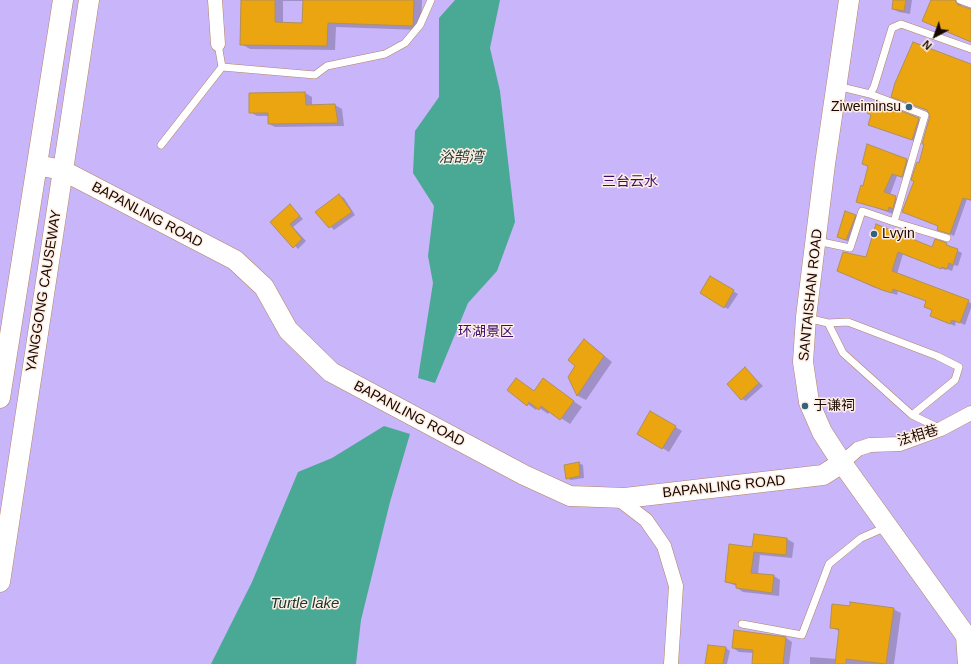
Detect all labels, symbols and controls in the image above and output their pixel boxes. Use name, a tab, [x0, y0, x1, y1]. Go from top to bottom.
north arrow	[915, 16, 955, 56]
text: N	[920, 38, 934, 52]
place label: Ziweiminsu	[831, 99, 901, 115]
marker: Ziweiminsu	[904, 102, 914, 112]
water label: 浴鹄湾	[439, 149, 483, 167]
park label: 三台云水	[602, 174, 658, 190]
street label: BAPANLING ROAD	[89, 179, 205, 251]
street label: YANGGONG CAUSEWAY	[23, 209, 65, 373]
place label: Lvyin	[882, 226, 915, 242]
street label: SANTAISHAN ROAD	[796, 228, 826, 362]
marker: Lvyin	[869, 229, 879, 239]
park label: 环湖景区	[458, 324, 514, 340]
street label: BAPANLING ROAD	[351, 378, 467, 450]
place label: 于谦祠	[813, 398, 855, 414]
marker: 于谦祠	[800, 401, 810, 411]
street label: 法相巷	[895, 422, 941, 450]
street label: BAPANLING ROAD	[662, 472, 786, 502]
water label: Turtle lake	[271, 595, 339, 613]

